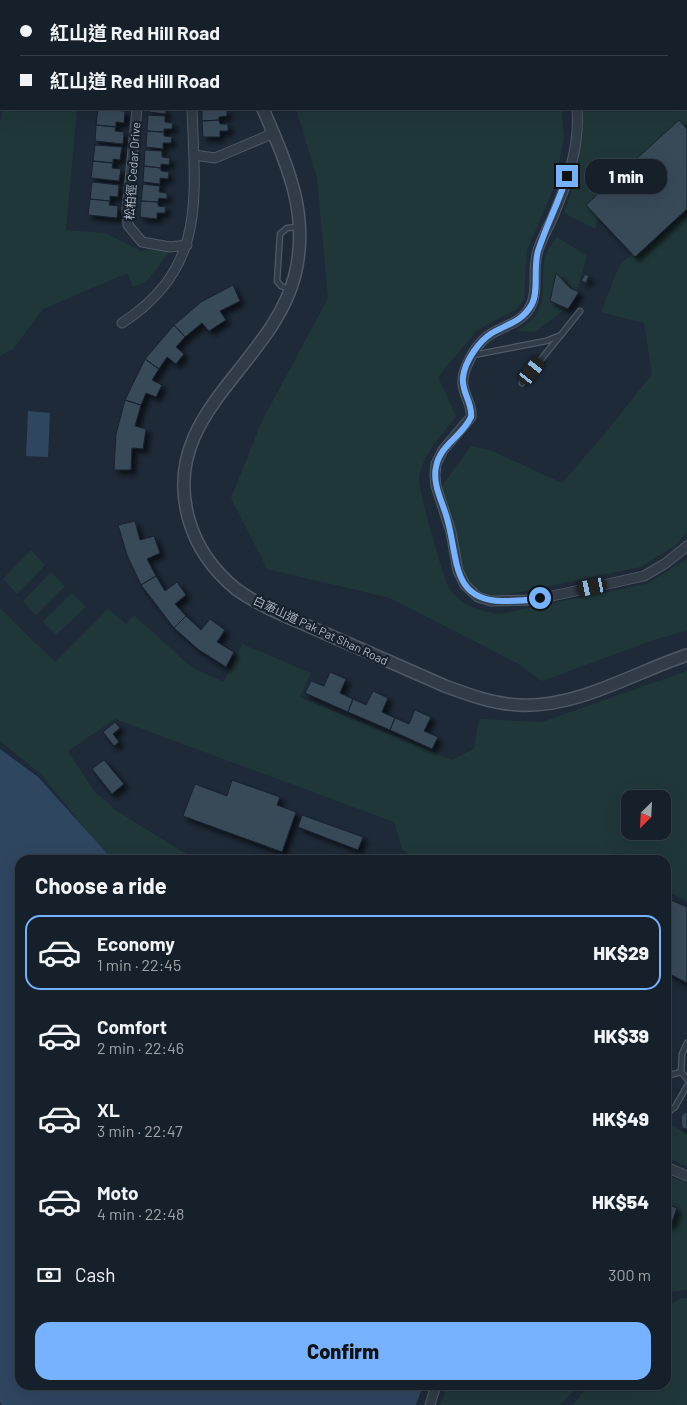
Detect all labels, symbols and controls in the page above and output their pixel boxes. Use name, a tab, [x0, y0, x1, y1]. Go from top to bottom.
text: 紅山道 Red Hill Road	[50, 21, 220, 44]
text: 紅山道 Red Hill Road	[50, 69, 220, 92]
street label: 松柏徑 Cedar Drive	[122, 121, 142, 221]
callout: 1 min	[584, 158, 667, 194]
route end	[556, 165, 578, 187]
text: 1 min	[608, 167, 644, 186]
car	[516, 355, 547, 387]
car	[575, 577, 608, 597]
route start	[529, 587, 551, 609]
street label: 白筆山道 Pak Pat Shan Road	[251, 593, 391, 667]
north arrow	[621, 790, 671, 840]
map controls	[621, 790, 671, 840]
text: Choose a ride	[35, 872, 167, 898]
icon: car	[37, 930, 82, 975]
text: Economy	[97, 932, 175, 955]
text: HK$29	[593, 941, 649, 964]
text: 1 min · 22:45	[97, 955, 181, 974]
icon: car	[37, 1013, 82, 1058]
text: Comfort	[97, 1015, 167, 1038]
text: HK$39	[594, 1024, 649, 1047]
text: 2 min · 22:46	[97, 1038, 184, 1057]
icon: car	[37, 1096, 82, 1141]
text: XL	[97, 1098, 120, 1121]
text: HK$49	[592, 1107, 649, 1130]
text: 3 min · 22:47	[97, 1121, 183, 1140]
icon: car	[37, 1179, 82, 1224]
text: Moto	[97, 1181, 139, 1204]
text: HK$54	[592, 1190, 649, 1213]
text: 4 min · 22:48	[97, 1204, 184, 1223]
icon: cash	[35, 1261, 63, 1289]
text: Cash	[75, 1263, 116, 1286]
text: 300 m	[608, 1265, 651, 1284]
button: Confirm	[35, 1322, 651, 1380]

